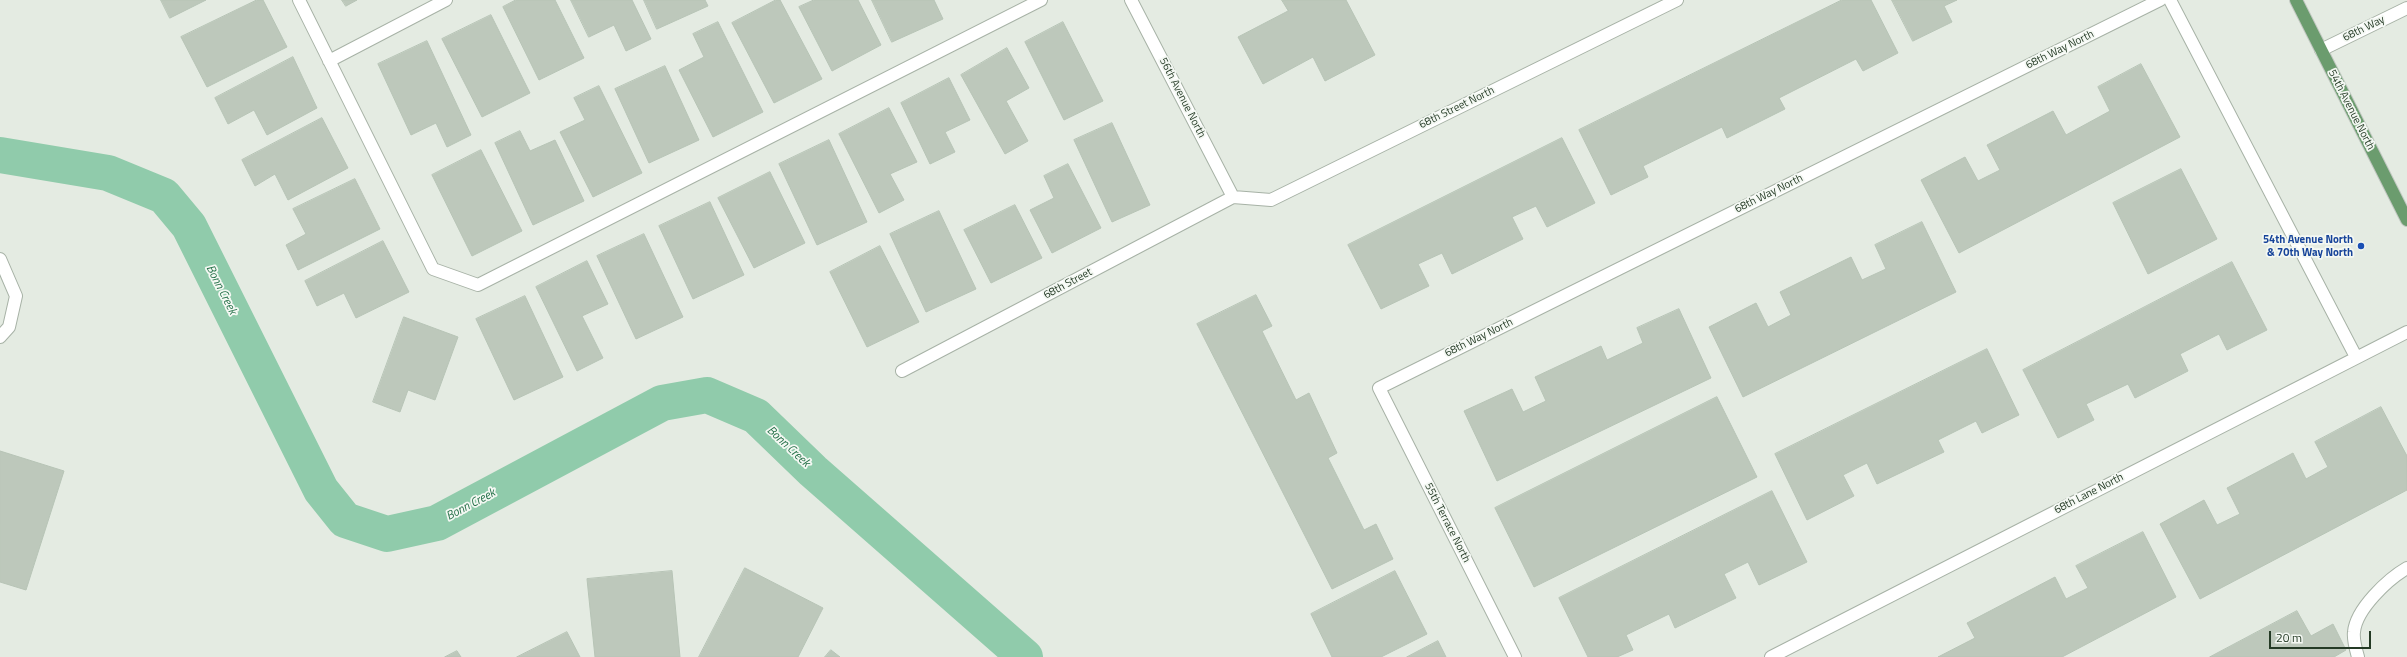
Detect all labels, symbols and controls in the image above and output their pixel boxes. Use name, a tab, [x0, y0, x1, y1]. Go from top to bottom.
street label: 68th Way	[2341, 13, 2387, 45]
street label: 68th Way North	[2024, 28, 2096, 72]
street label: 56th Avenue North	[1156, 56, 1208, 140]
street label: 54th Avenue North	[2325, 68, 2377, 152]
street label: 68th Street North	[1417, 84, 1497, 132]
street label: 68th Way North	[1733, 172, 1805, 216]
place label: 54th Avenue North & 70th Way North	[2263, 233, 2353, 259]
marker: 54th Avenue North & 70th Way North	[2356, 241, 2366, 251]
water label: Bonn Creek	[202, 263, 240, 317]
street label: 68th Street	[1042, 266, 1094, 302]
street label: 68th Way North	[1443, 316, 1515, 360]
water label: Bonn Creek	[764, 423, 812, 471]
street label: 68th Lane North	[2052, 471, 2126, 517]
street label: 55th Terrace North	[1421, 481, 1473, 565]
water label: Bonn Creek	[444, 486, 498, 524]
scale bar	[2271, 623, 2373, 649]
text: 20 m	[2276, 628, 2302, 647]

